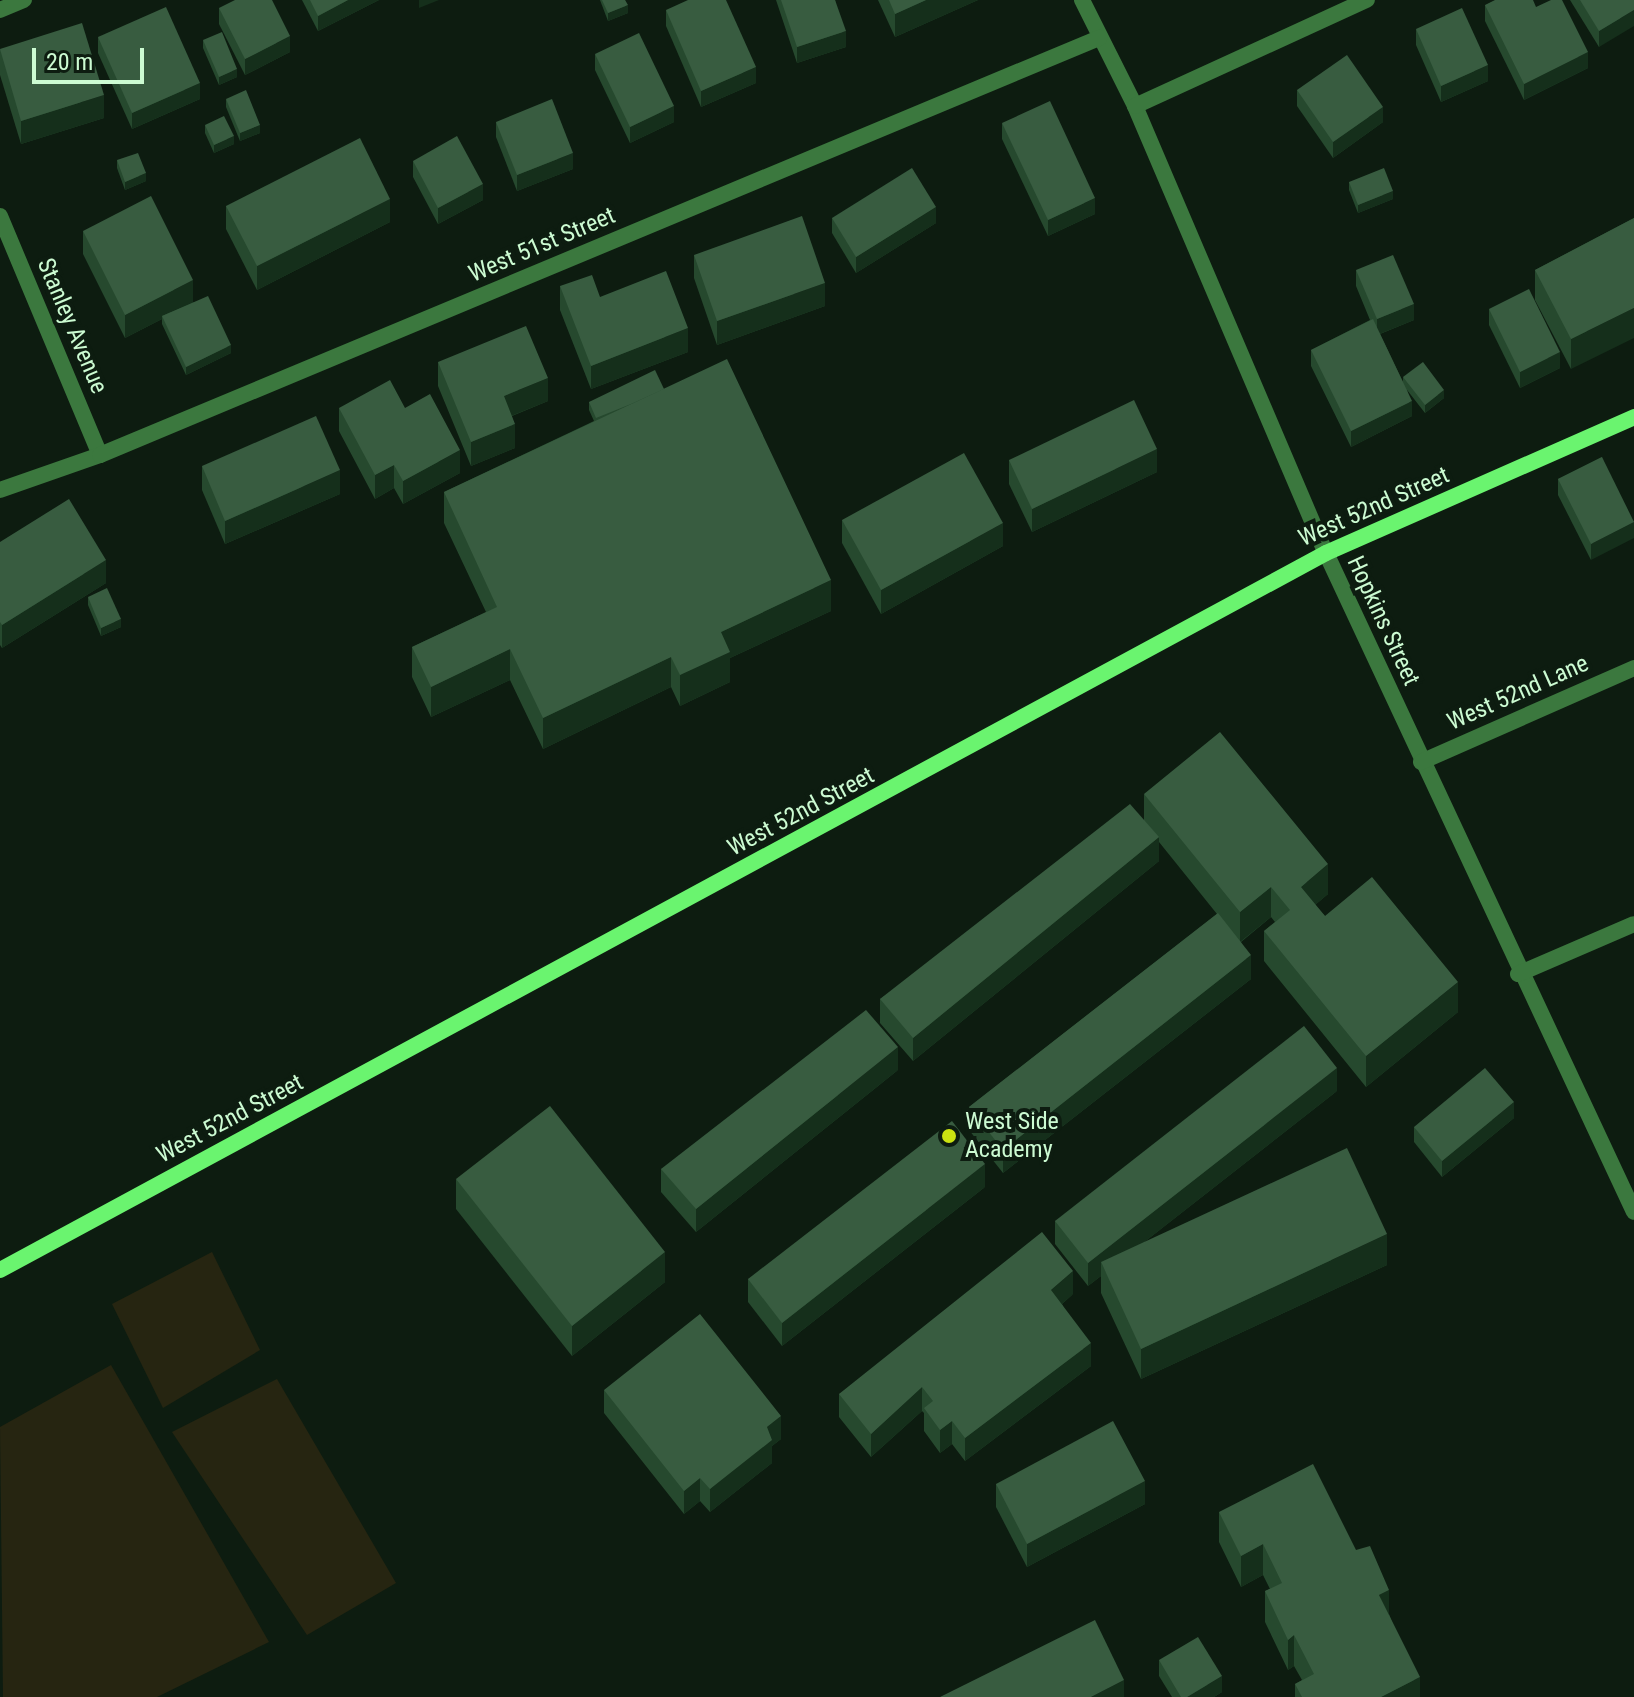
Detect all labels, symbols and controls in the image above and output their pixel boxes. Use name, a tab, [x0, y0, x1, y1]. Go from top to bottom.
scale bar	[36, 32, 148, 82]
text: 20 m	[46, 48, 93, 76]
street label: West 51st Street	[464, 201, 620, 289]
street label: Stanley Avenue	[31, 254, 113, 398]
street label: West 52nd Street	[1294, 461, 1454, 553]
street label: Hopkins Street	[1340, 552, 1426, 690]
street label: West 52nd Lane	[1443, 649, 1593, 737]
street label: West 52nd Street	[723, 761, 879, 863]
street label: West 52nd Street	[152, 1068, 308, 1170]
place label: West Side Academy	[965, 1108, 1059, 1164]
marker: West Side Academy	[940, 1127, 958, 1145]

